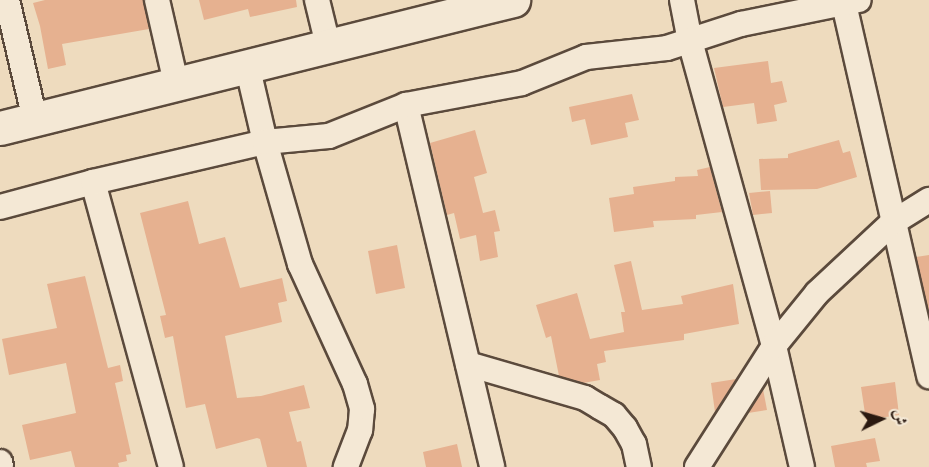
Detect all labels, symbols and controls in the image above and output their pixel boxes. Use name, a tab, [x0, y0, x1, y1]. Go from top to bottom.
north arrow	[851, 389, 911, 449]
text: ش	[890, 409, 908, 426]

